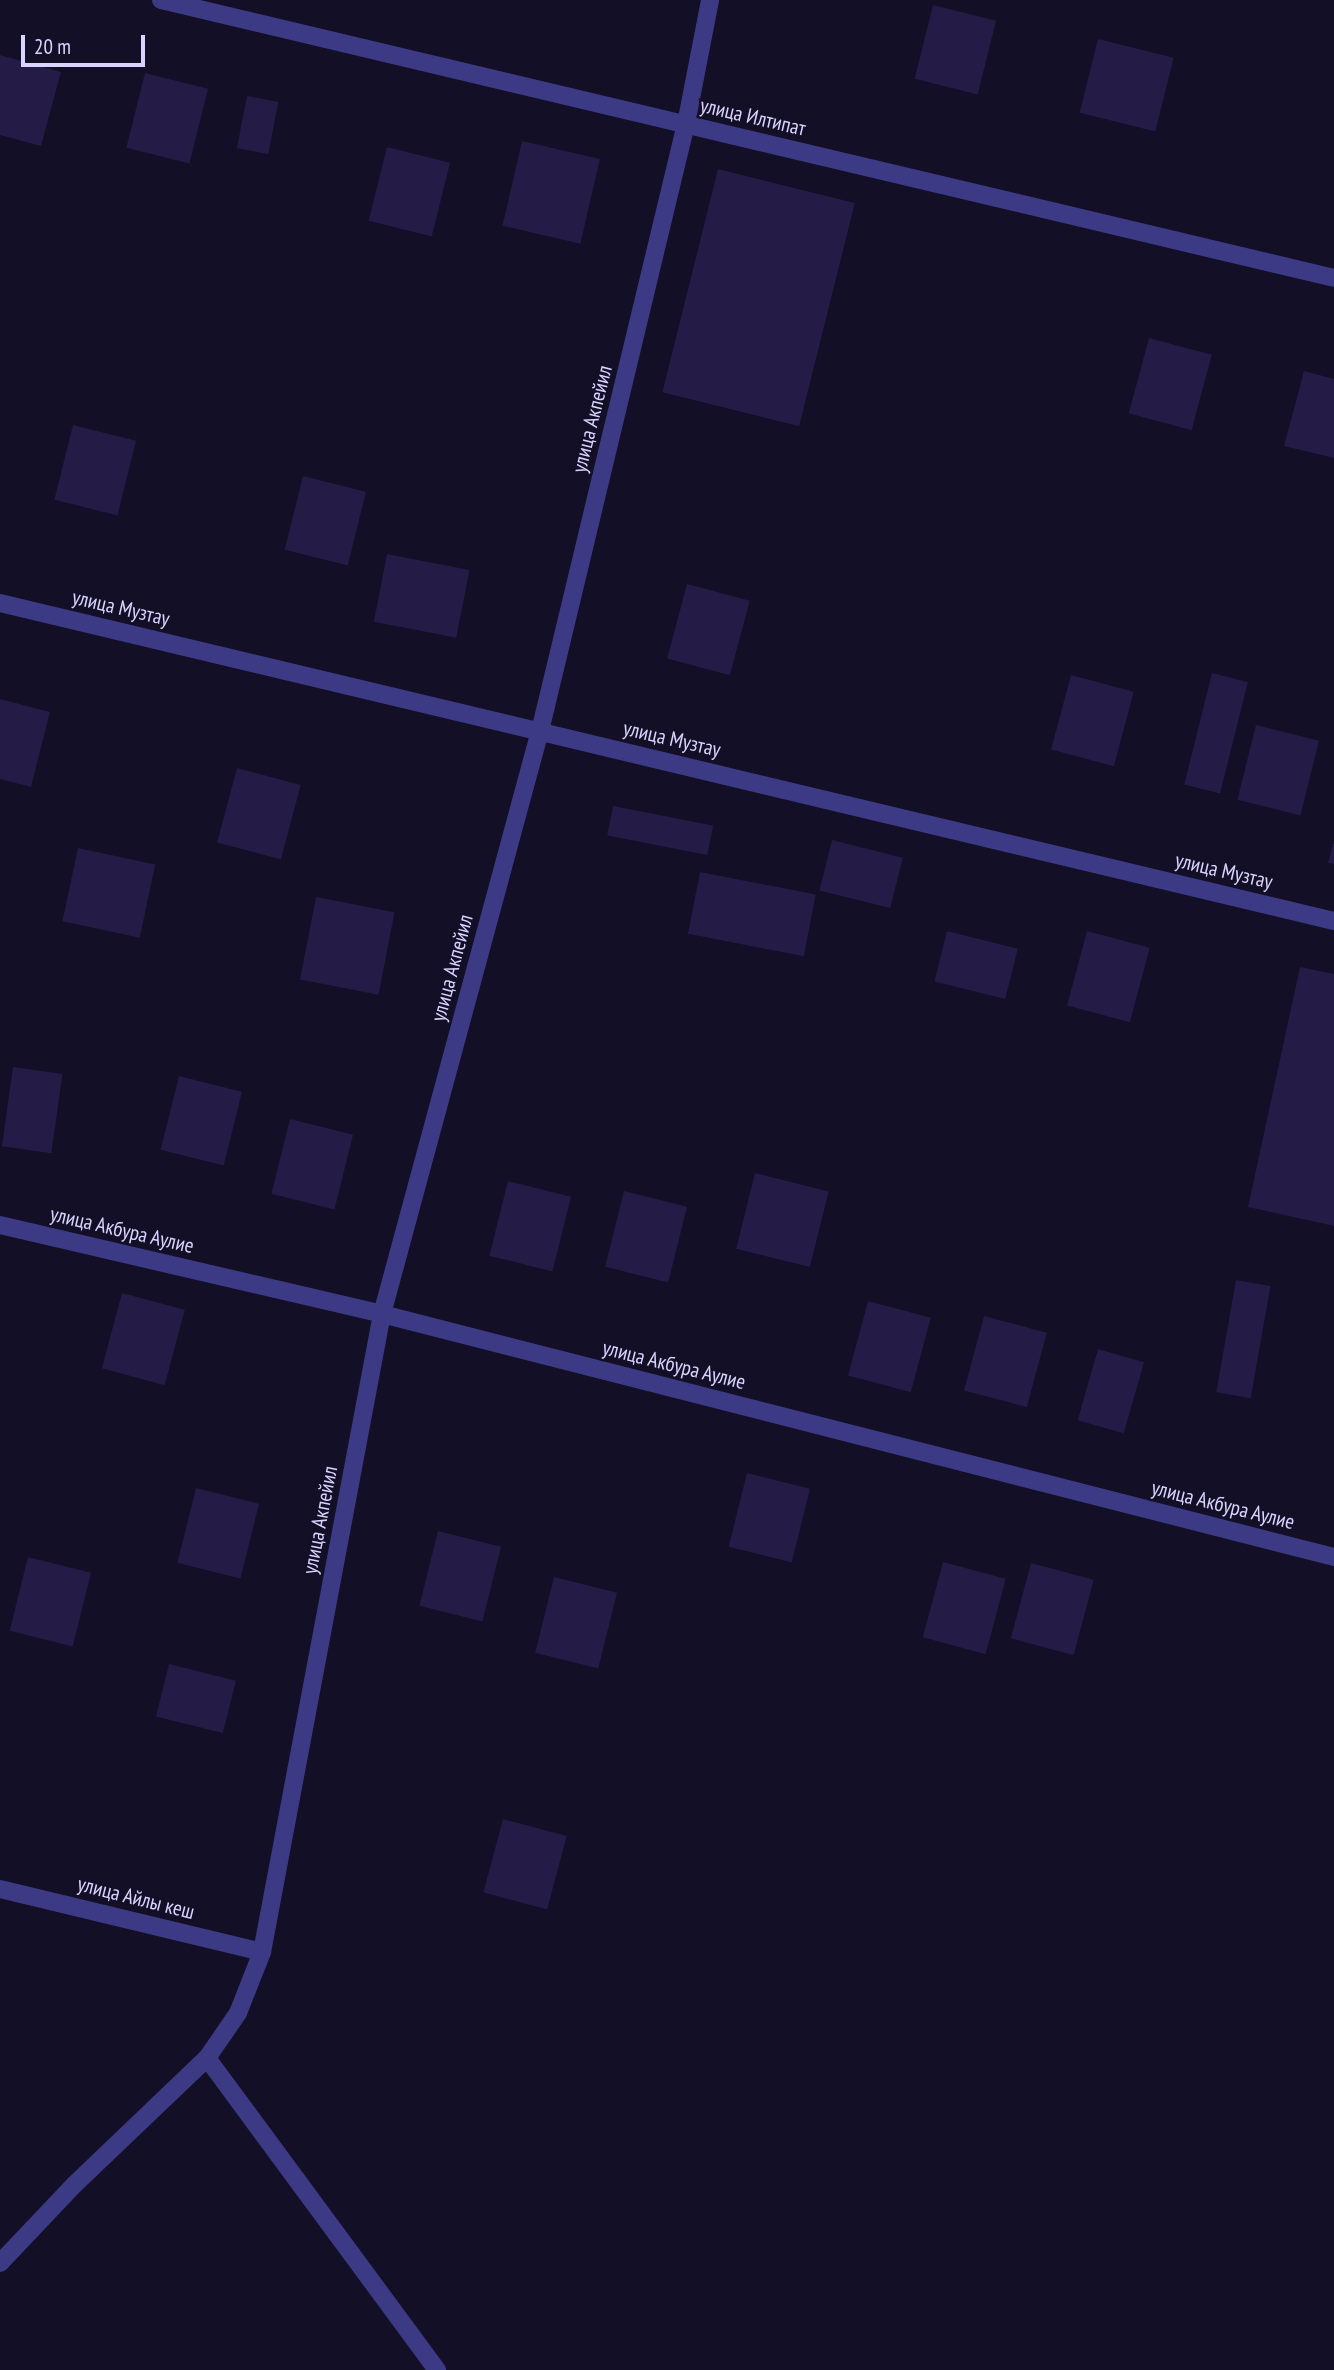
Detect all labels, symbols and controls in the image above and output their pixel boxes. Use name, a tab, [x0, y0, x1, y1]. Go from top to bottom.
scale bar	[24, 21, 149, 65]
text: 20 m	[34, 33, 71, 60]
street label: улица Илтипат	[698, 93, 808, 141]
street label: улица Акпейил	[566, 362, 618, 476]
street label: улица Музтау	[70, 585, 172, 631]
street label: улица Музтау	[621, 716, 723, 762]
street label: улица Музтау	[1173, 848, 1275, 894]
street label: улица Акпейил	[426, 911, 478, 1025]
street label: улица Акбура Аулие	[47, 1201, 197, 1259]
street label: улица Акбура Аулие	[599, 1335, 749, 1395]
street label: улица Акпейил	[297, 1463, 343, 1577]
street label: улица Акбура Аулие	[1148, 1475, 1298, 1535]
street label: улица Айлы кеш	[75, 1871, 197, 1925]

